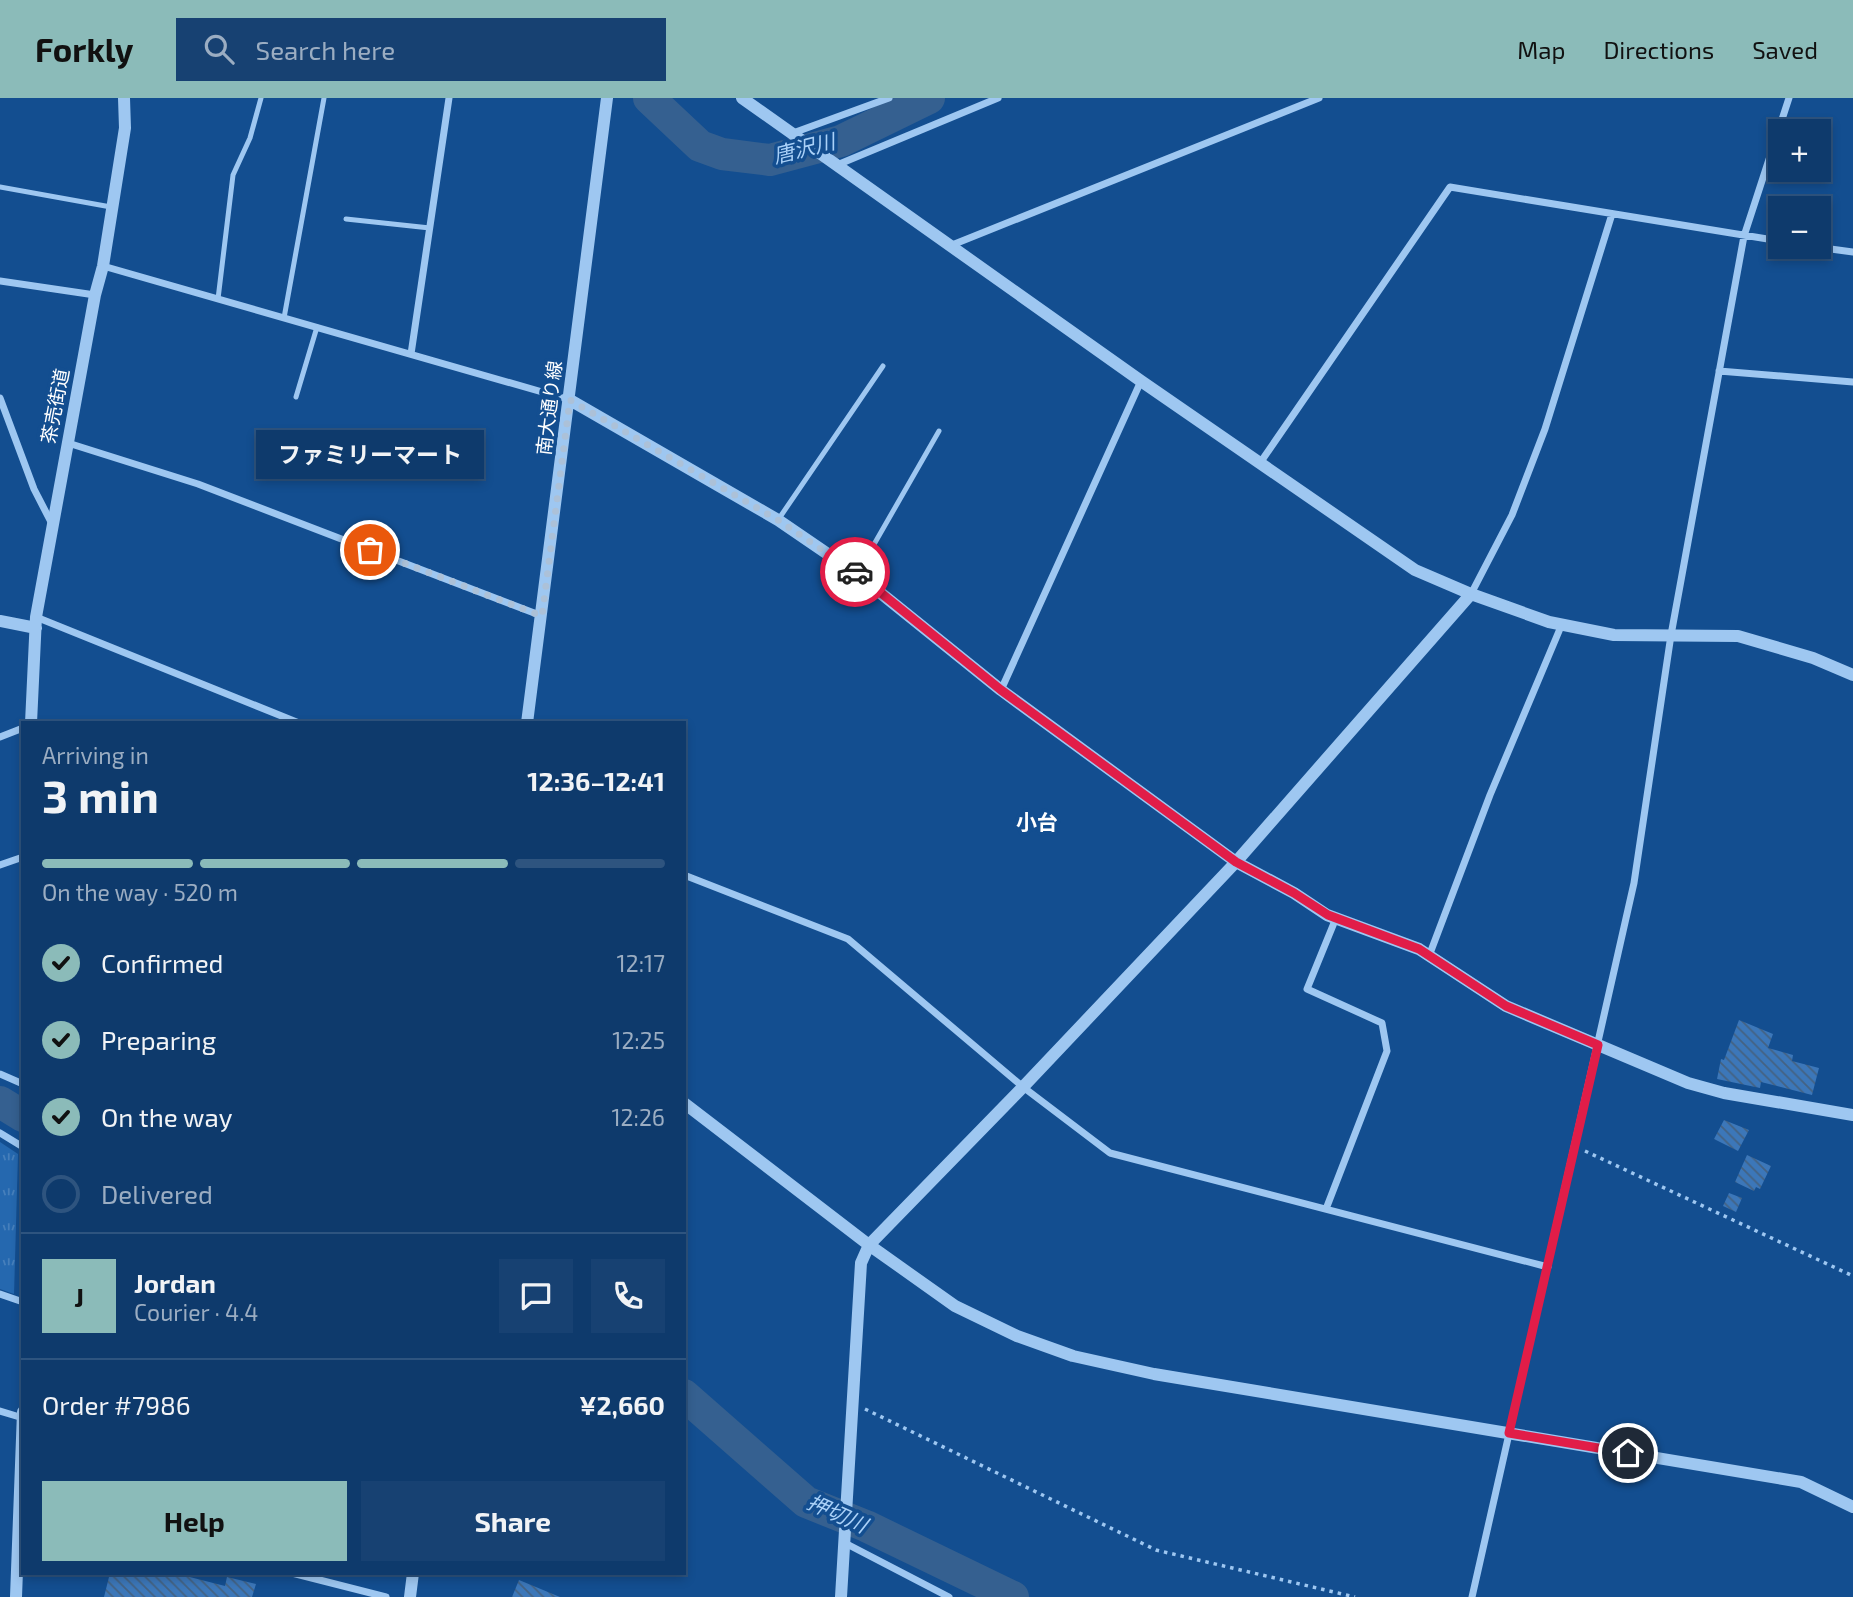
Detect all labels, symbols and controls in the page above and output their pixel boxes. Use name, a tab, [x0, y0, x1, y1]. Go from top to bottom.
search box	[176, 18, 666, 81]
text: Forkly	[35, 29, 134, 69]
icon: search	[200, 30, 238, 68]
text: Search here	[256, 34, 395, 65]
text: Map	[1517, 35, 1565, 64]
text: Directions	[1603, 35, 1714, 64]
text: Saved	[1752, 35, 1818, 64]
map controls	[1768, 119, 1831, 259]
button: +	[1768, 119, 1831, 182]
water label: 唐沢川	[770, 127, 839, 167]
button: −	[1768, 196, 1831, 259]
street label: 南大通り線	[531, 359, 566, 456]
street label: 茶売街道	[36, 366, 73, 445]
callout: ファミリーマート	[256, 431, 484, 480]
text: ファミリーマート	[278, 440, 462, 468]
pin	[340, 520, 400, 580]
icon: bag	[351, 531, 389, 569]
courier	[820, 537, 890, 607]
icon: car	[836, 553, 874, 591]
text: Arriving in	[42, 741, 149, 769]
text: 12:36–12:41	[527, 765, 665, 796]
text: 3 min	[42, 767, 159, 822]
district label: 小台	[1016, 809, 1058, 834]
text: On the way · 520 m	[42, 878, 238, 906]
icon: check	[42, 944, 80, 982]
text: Confirmed	[101, 947, 224, 978]
text: 12:17	[617, 949, 665, 977]
icon: check	[42, 1021, 80, 1059]
text: Preparing	[101, 1024, 216, 1055]
text: 12:25	[612, 1026, 665, 1054]
icon: check	[42, 1098, 80, 1136]
text: On the way	[101, 1101, 232, 1132]
text: 12:26	[611, 1103, 665, 1131]
text: Delivered	[101, 1178, 213, 1209]
button: chat	[499, 1259, 573, 1333]
button: phone	[591, 1259, 665, 1333]
text: Jordan	[134, 1267, 216, 1298]
text: J	[74, 1281, 84, 1312]
text: Courier · 4.4	[134, 1298, 258, 1326]
text: Order #7986	[42, 1389, 191, 1420]
text: ¥2,660	[579, 1389, 665, 1420]
pin	[1598, 1423, 1658, 1483]
icon: home	[1609, 1434, 1647, 1472]
button: Help	[42, 1481, 347, 1561]
button: Share	[361, 1481, 665, 1561]
water label: 押切川	[804, 1488, 873, 1538]

